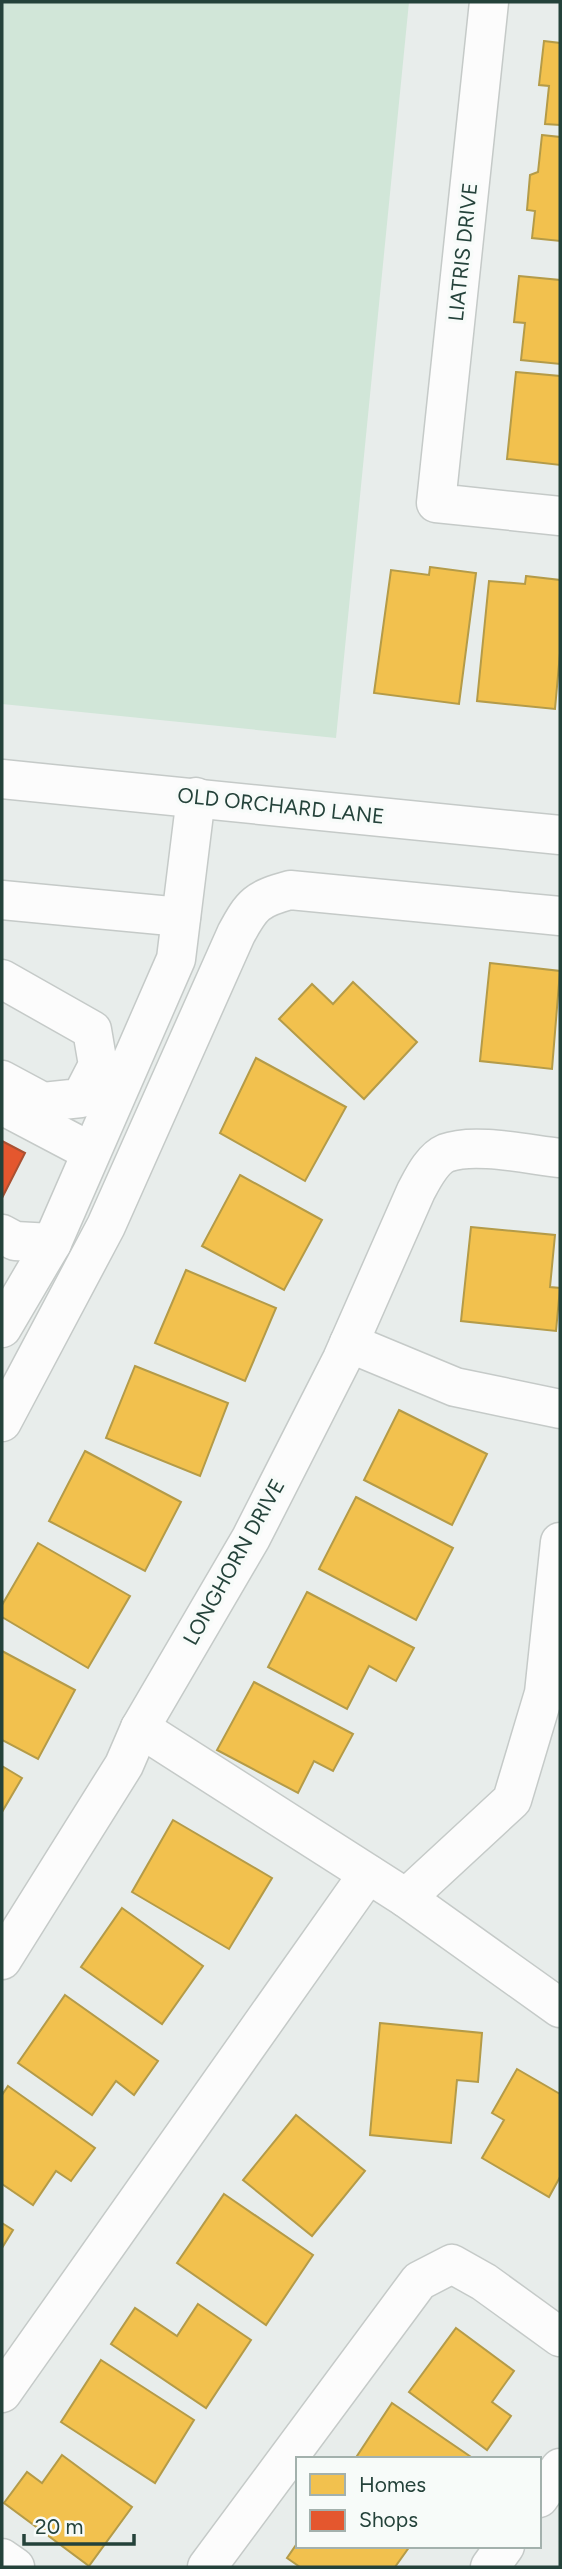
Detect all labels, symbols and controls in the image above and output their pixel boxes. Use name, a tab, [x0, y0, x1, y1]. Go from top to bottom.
street label: LIATRIS DRIVE	[443, 181, 482, 323]
street label: OLD ORCHARD LANE	[176, 782, 386, 829]
street label: LONGHORN DRIVE	[178, 1474, 290, 1649]
legend	[296, 2457, 541, 2548]
text: Homes	[359, 2472, 426, 2497]
scale bar	[24, 2502, 135, 2546]
text: Shops	[359, 2507, 418, 2532]
text: 20 m	[35, 2514, 83, 2539]

